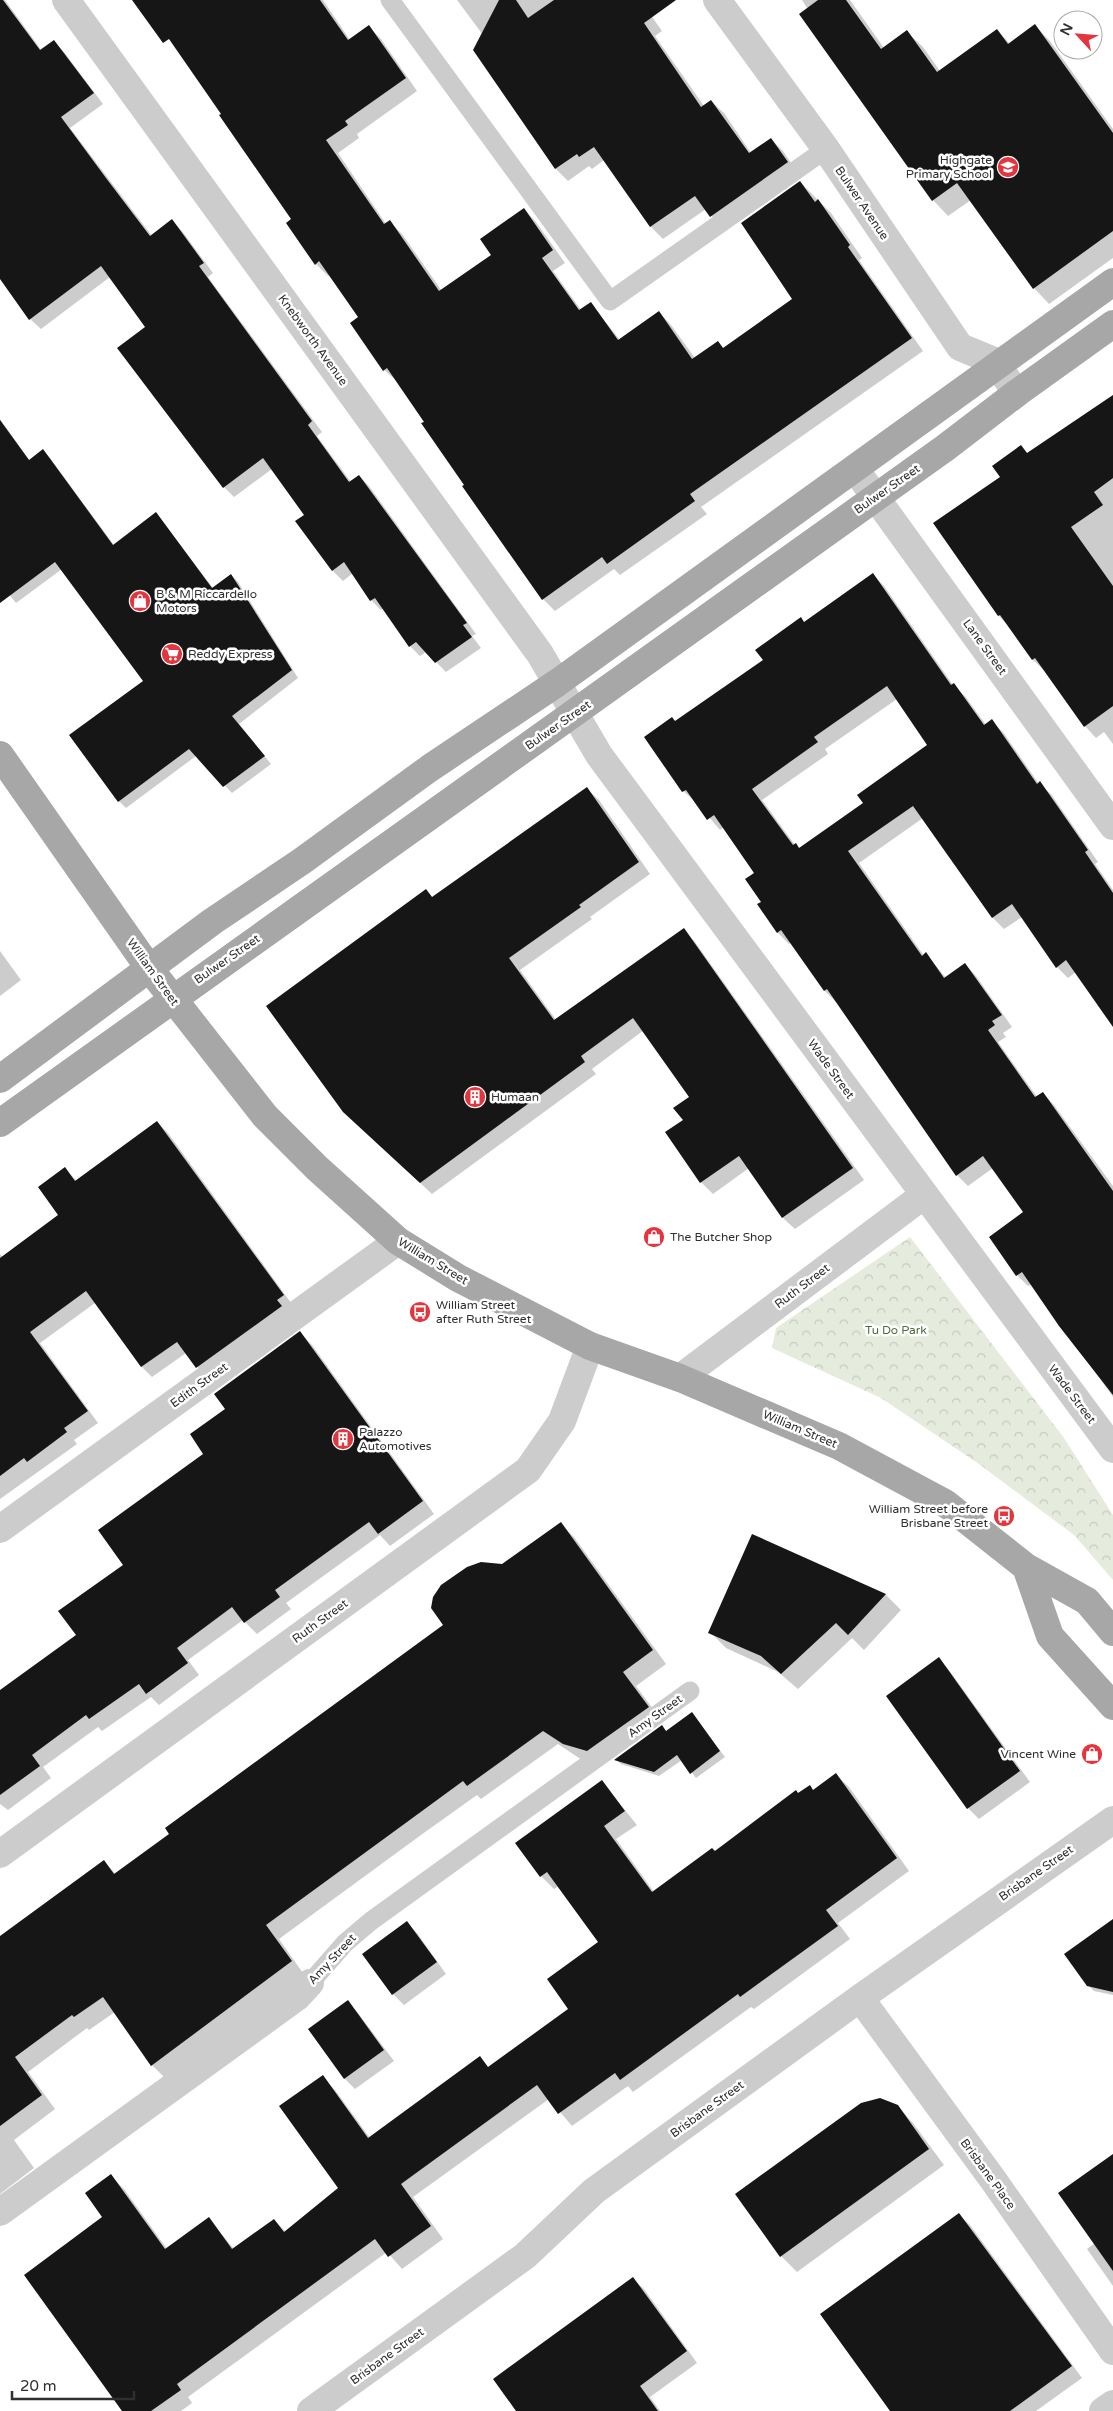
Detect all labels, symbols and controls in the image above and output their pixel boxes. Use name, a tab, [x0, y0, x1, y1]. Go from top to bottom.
north arrow	[1053, 10, 1103, 60]
text: N	[1057, 21, 1077, 38]
place label: Highgate Primary School	[906, 153, 992, 181]
school or university icon: Highgate Primary School	[996, 155, 1020, 179]
street label: Bulwer Avenue	[832, 164, 892, 242]
street label: Knebworth Avenue	[275, 292, 351, 388]
street label: Bulwer Street	[852, 461, 923, 517]
place label: B & M Riccardello Motors	[156, 587, 257, 615]
shop icon: B & M Riccardello Motors	[128, 589, 152, 613]
street label: Lane Street	[960, 617, 1010, 678]
supermarket icon: Reddy Express	[160, 642, 184, 666]
place label: Reddy Express	[188, 647, 273, 661]
street label: Bulwer Street	[523, 697, 594, 753]
street label: Bulwer Street	[192, 931, 263, 987]
street label: William Street	[124, 936, 182, 1008]
street label: Wade Street	[805, 1036, 858, 1102]
building icon: Humaan	[463, 1085, 487, 1109]
place label: Humaan	[491, 1090, 539, 1104]
shop icon: The Butcher Shop	[642, 1225, 666, 1249]
place label: The Butcher Shop	[670, 1230, 772, 1244]
street label: William Street	[395, 1235, 471, 1288]
street label: Ruth Street	[772, 1261, 833, 1311]
place label: William Street after Ruth Street	[436, 1298, 532, 1326]
bus stop icon: William Street after Ruth Street	[408, 1300, 432, 1324]
park label: Tu Do Park	[865, 1323, 927, 1337]
street label: Edith Street	[168, 1359, 231, 1410]
street label: Wade Street	[1045, 1362, 1099, 1427]
street label: William Street	[761, 1407, 840, 1451]
place label: Palazzo Automotives	[359, 1425, 432, 1453]
building icon: Palazzo Automotives	[331, 1427, 355, 1451]
place label: William Street before Brisbane Street	[869, 1502, 988, 1530]
bus stop icon: William Street before Brisbane Street	[992, 1504, 1016, 1528]
street label: Ruth Street	[290, 1596, 351, 1646]
street label: Amy Street	[625, 1691, 685, 1740]
shop icon: Vincent Wine	[1080, 1742, 1104, 1766]
place label: Vincent Wine	[1000, 1747, 1076, 1761]
street label: Brisbane Street	[996, 1842, 1076, 1904]
street label: Amy Street	[305, 1931, 359, 1987]
street label: Brisbane Street	[668, 2077, 747, 2140]
street label: Brisbane Place	[958, 2136, 1018, 2212]
street label: Brisbane Street	[348, 2324, 427, 2387]
scale bar	[12, 2368, 135, 2400]
text: 20 m	[20, 2377, 57, 2395]

